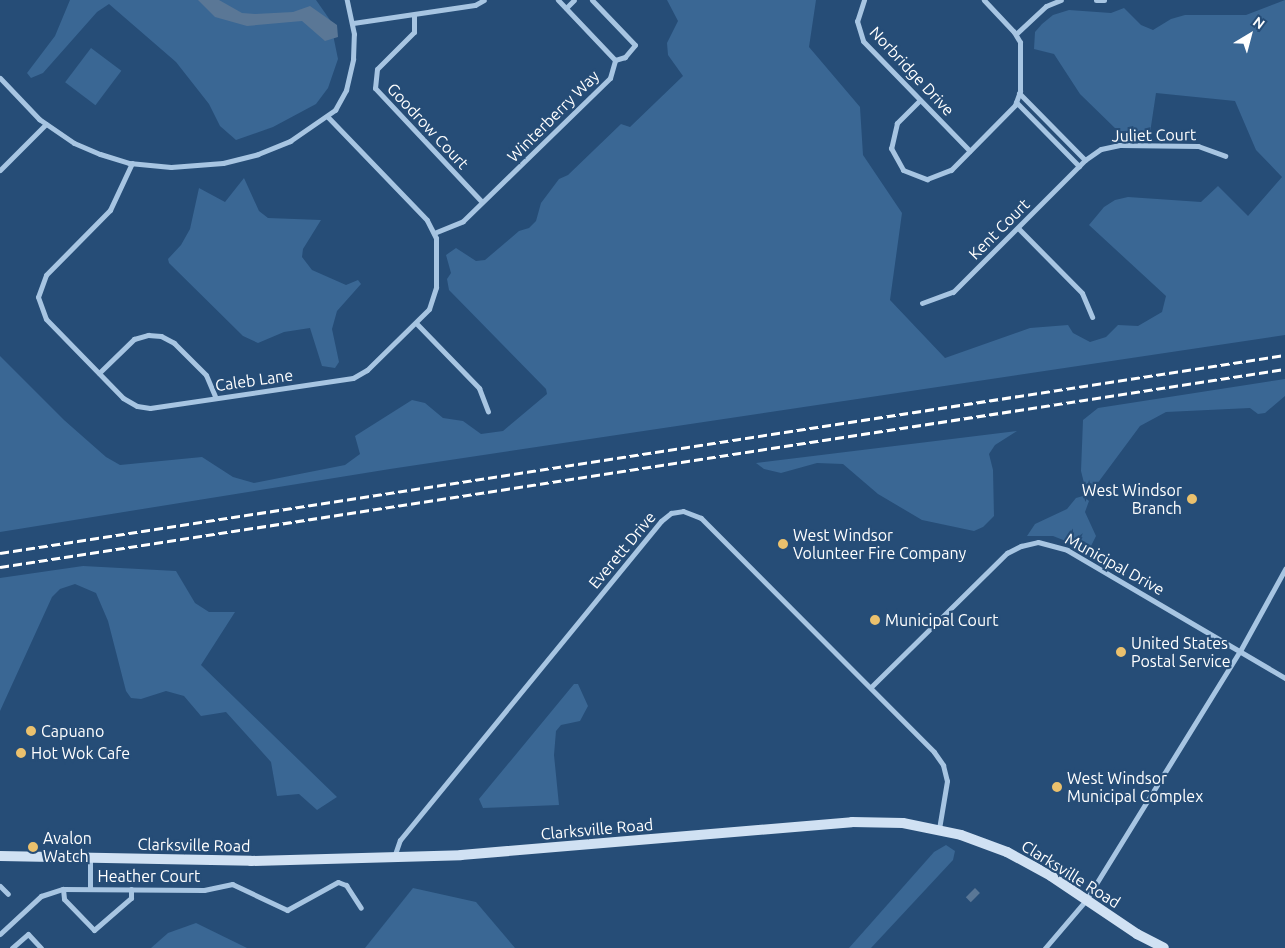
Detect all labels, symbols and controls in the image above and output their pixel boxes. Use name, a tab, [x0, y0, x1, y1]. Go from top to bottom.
north arrow	[1225, 10, 1275, 60]
text: N	[1250, 13, 1268, 33]
street label: Norbridge Drive	[866, 22, 958, 120]
street label: Winterberry Way	[503, 66, 603, 166]
street label: Goodrow Court	[383, 79, 473, 173]
street label: Juliet Court	[1112, 125, 1196, 145]
street label: Kent Court	[965, 195, 1033, 263]
street label: Caleb Lane	[214, 365, 294, 395]
place label: West Windsor Branch	[1082, 480, 1182, 518]
marker: West Windsor Branch	[1186, 493, 1198, 505]
street label: Everett Drive	[584, 508, 660, 592]
place label: West Windsor Volunteer Fire Company	[793, 525, 966, 563]
street label: Municipal Drive	[1062, 529, 1168, 599]
marker: West Windsor Volunteer Fire Company	[777, 538, 789, 550]
place label: Municipal Court	[885, 610, 998, 630]
marker: Municipal Court	[869, 614, 881, 626]
place label: United States Postal Service	[1131, 633, 1231, 671]
marker: United States Postal Service	[1115, 646, 1127, 658]
place label: Capuano	[41, 721, 104, 741]
marker: Capuano	[25, 725, 37, 737]
place label: Hot Wok Cafe	[31, 743, 130, 763]
marker: Hot Wok Cafe	[15, 747, 27, 759]
place label: West Windsor Municipal Complex	[1067, 768, 1203, 806]
marker: West Windsor Municipal Complex	[1051, 781, 1063, 793]
street label: Clarksville Road	[540, 815, 654, 843]
place label: Avalon Watch	[43, 828, 92, 866]
street label: Clarksville Road	[137, 834, 251, 856]
street label: Clarksville Road	[1018, 836, 1124, 912]
marker: Avalon Watch	[27, 841, 39, 853]
street label: Heather Court	[98, 866, 200, 886]

